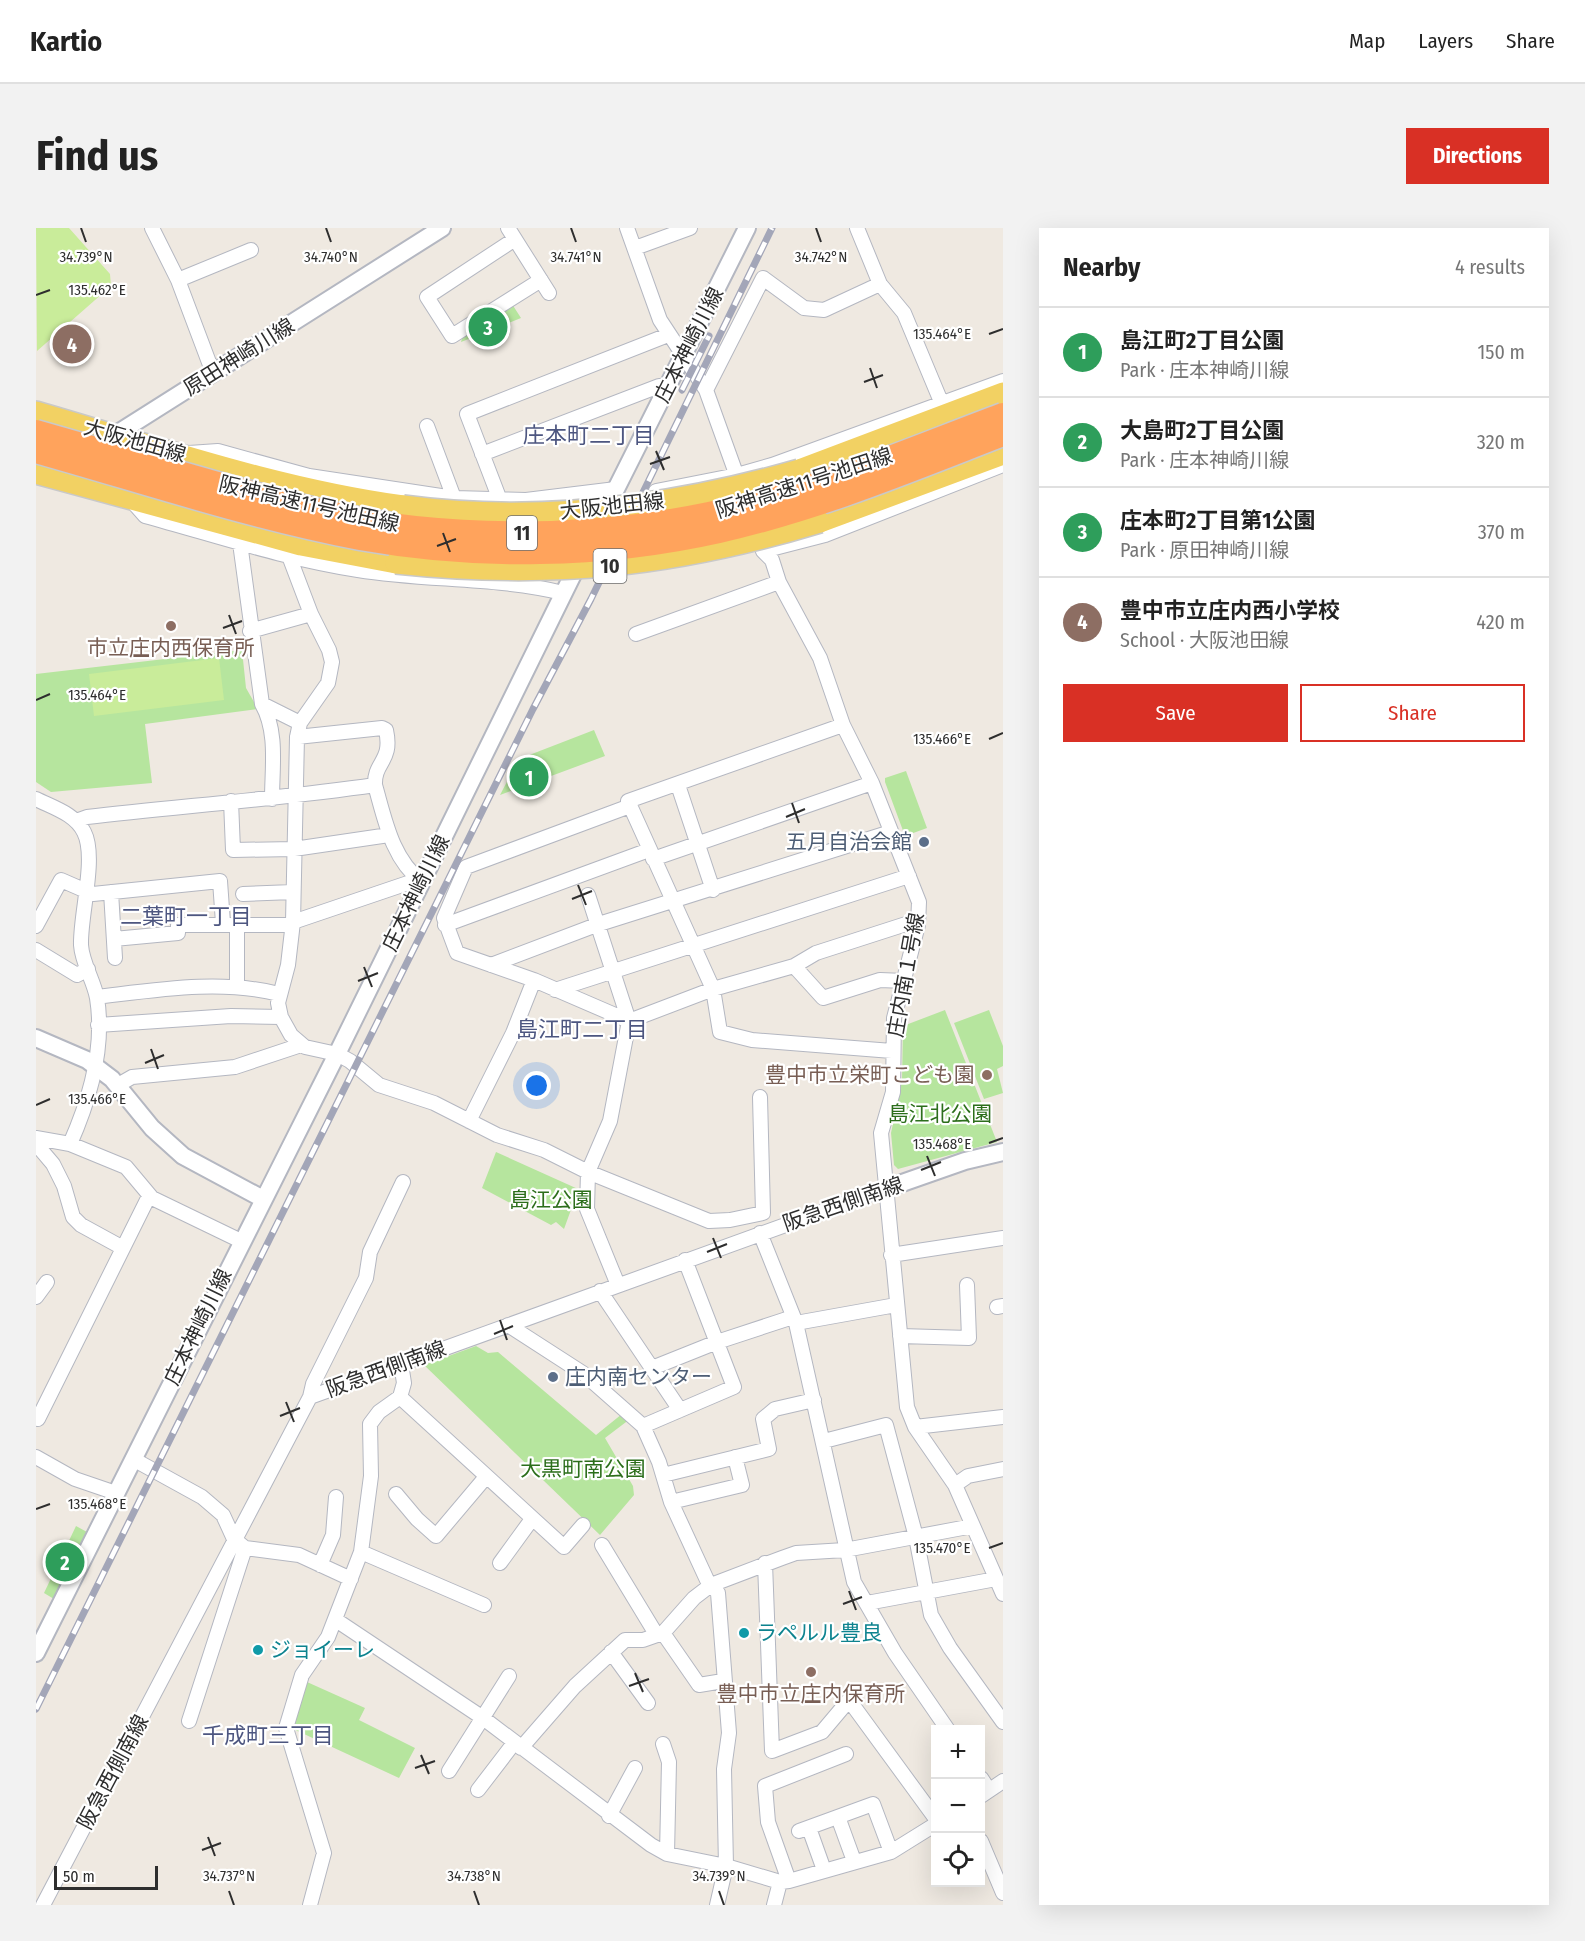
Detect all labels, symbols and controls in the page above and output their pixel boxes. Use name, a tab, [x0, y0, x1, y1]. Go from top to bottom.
text: Kartio	[30, 25, 102, 58]
text: Map	[1349, 28, 1385, 54]
text: Layers	[1418, 28, 1473, 54]
text: Share	[1506, 28, 1555, 54]
button: Directions	[1406, 128, 1549, 184]
text: Find us	[36, 131, 158, 181]
text: 34.739°N	[59, 248, 113, 266]
text: 34.740°N	[304, 248, 358, 266]
text: 34.741°N	[550, 248, 602, 266]
text: 34.742°N	[795, 248, 847, 266]
text: Nearby	[1063, 252, 1140, 283]
text: 4 results	[1455, 255, 1525, 279]
text: 135.462°E	[68, 281, 126, 299]
street label: 庄本神崎川線	[649, 283, 729, 407]
pin: 3	[468, 304, 508, 350]
street label: 原田神崎川線	[179, 313, 299, 401]
pin: 4	[52, 322, 92, 366]
text: 135.464°E	[913, 325, 971, 343]
text: 島江町2丁目公園	[1120, 327, 1284, 354]
text: 1	[1078, 340, 1087, 364]
text: 150 m	[1478, 340, 1525, 364]
text: Park · 庄本神崎川線	[1120, 358, 1289, 382]
street label: 大阪池田線	[81, 414, 189, 468]
text: 大島町2丁目公園	[1120, 417, 1284, 444]
district label: 庄本町二丁目	[523, 422, 655, 449]
text: 2	[1078, 430, 1087, 454]
text: 320 m	[1477, 430, 1525, 454]
street label: 阪神高速11号池田線	[712, 442, 896, 524]
text: Park · 庄本神崎川線	[1120, 448, 1289, 472]
street label: 阪神高速11号池田線	[216, 471, 402, 537]
street label: 大阪池田線	[558, 488, 666, 524]
text: 庄本町2丁目第1公園	[1120, 507, 1316, 534]
road number: 11	[507, 516, 537, 550]
text: 3	[1078, 520, 1087, 544]
text: 370 m	[1478, 520, 1525, 544]
text: Park · 原田神崎川線	[1120, 538, 1289, 562]
road number: 10	[594, 549, 626, 583]
text: 豊中市立庄内西小学校	[1120, 597, 1340, 624]
text: 4	[1077, 610, 1088, 634]
text: 420 m	[1476, 610, 1525, 634]
marker: 市立庄内西保育所	[164, 619, 178, 633]
text: School · 大阪池田線	[1120, 628, 1289, 652]
place label: 市立庄内西保育所	[87, 635, 255, 661]
button: Save	[1063, 684, 1288, 742]
button: Share	[1300, 684, 1525, 742]
text: 135.464°E	[68, 686, 126, 704]
text: 135.466°E	[913, 730, 971, 748]
pin: 1	[510, 754, 548, 800]
place label: 五月自治会館	[786, 829, 912, 855]
street label: 庄本神崎川線	[377, 831, 455, 955]
marker: 五月自治会館	[917, 835, 931, 849]
district label: 二葉町一丁目	[120, 903, 252, 930]
street label: 庄内南１号線	[882, 911, 930, 1039]
district label: 島江町二丁目	[516, 1016, 648, 1043]
place label: 豊中市立栄町こども園	[765, 1062, 975, 1088]
marker: 豊中市立栄町こども園	[980, 1068, 994, 1082]
your location	[522, 1071, 551, 1100]
text: 135.466°E	[68, 1090, 126, 1108]
park label: 島江北公園	[888, 1101, 993, 1127]
text: 135.468°E	[913, 1135, 971, 1153]
street label: 阪急西側南線	[779, 1171, 907, 1237]
park label: 島江公園	[509, 1187, 593, 1213]
street label: 庄本神崎川線	[159, 1265, 237, 1389]
street label: 阪急西側南線	[322, 1335, 450, 1403]
place label: 庄内南センター	[565, 1364, 712, 1390]
marker: 庄内南センター	[546, 1370, 560, 1384]
park label: 大黒町南公園	[520, 1456, 646, 1482]
text: 135.468°E	[68, 1495, 126, 1513]
text: 135.470°E	[914, 1539, 970, 1557]
pin: 2	[45, 1540, 84, 1584]
place label: ラペルル豊良	[756, 1620, 882, 1646]
marker: ラペルル豊良	[737, 1626, 751, 1640]
place label: ジョイーレ	[270, 1637, 375, 1663]
marker: ジョイーレ	[251, 1643, 265, 1657]
marker: 豊中市立庄内保育所	[804, 1665, 818, 1679]
place label: 豊中市立庄内保育所	[717, 1681, 906, 1707]
street label: 阪急西側南線	[72, 1710, 154, 1834]
district label: 千成町三丁目	[202, 1722, 334, 1749]
map controls	[931, 1725, 985, 1887]
button: +	[931, 1725, 985, 1779]
button: −	[931, 1779, 985, 1833]
button: locate	[931, 1833, 985, 1887]
scale bar	[54, 1863, 158, 1890]
text: 50 m	[63, 1867, 95, 1886]
text: 34.737°N	[203, 1867, 255, 1885]
text: 34.738°N	[447, 1867, 501, 1885]
text: 34.739°N	[692, 1867, 746, 1885]

